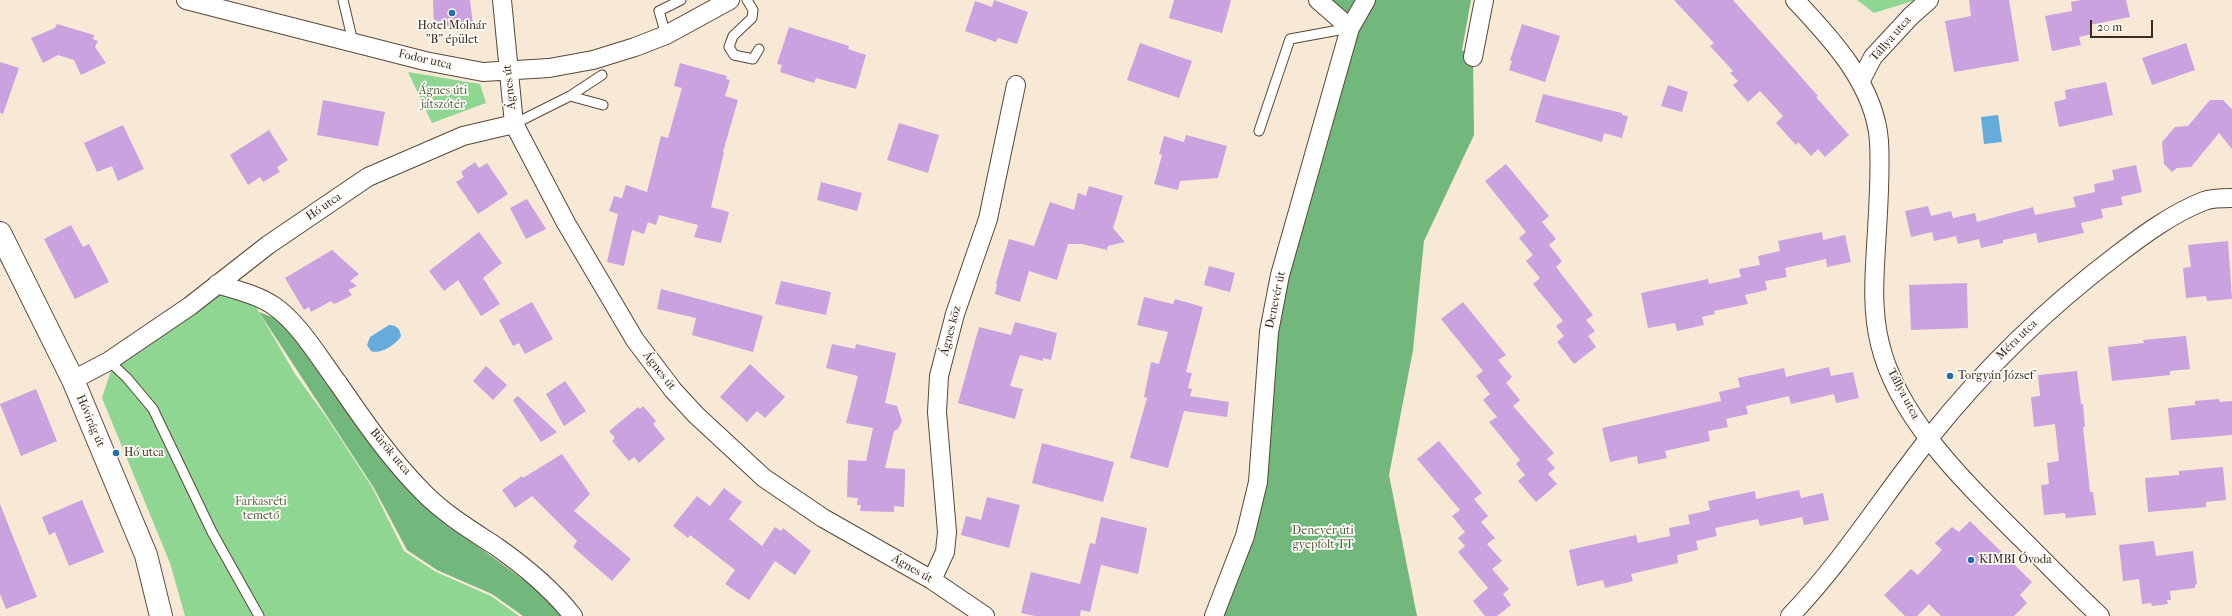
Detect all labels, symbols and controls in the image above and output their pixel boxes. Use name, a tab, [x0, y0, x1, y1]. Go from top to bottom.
marker: Hotel Molnár "B" épület	[447, 8, 457, 18]
scale bar	[2092, 12, 2155, 38]
street label: Tállya utca	[1867, 13, 1915, 65]
place label: Hotel Molnár "B" épület	[417, 19, 487, 47]
text: 20 m	[2097, 20, 2122, 34]
street label: Fodor utca	[397, 47, 453, 73]
street label: Ágnes út	[500, 64, 520, 110]
park label: Ágnes úti játszótér	[419, 84, 467, 112]
street label: Hó utca	[303, 190, 345, 224]
street label: Denevér út	[1263, 270, 1289, 330]
street label: Ágnes köz	[937, 304, 965, 358]
street label: Méra utca	[1993, 317, 2041, 363]
street label: Ágnes út	[639, 349, 679, 393]
street label: Tállya utca	[1884, 366, 1922, 422]
place label: Torgyán József	[1958, 369, 2034, 383]
marker: Torgyán József	[1945, 371, 1955, 381]
street label: Hóvirág út	[73, 393, 107, 449]
street label: Bürök utca	[366, 426, 414, 478]
place label: Hó utca	[124, 446, 164, 460]
marker: Hó utca	[111, 448, 121, 458]
park label: Farkasréti temető	[235, 495, 287, 523]
park label: Denevér úti gyepfolt TT	[1292, 524, 1354, 552]
street label: Ágnes út	[889, 551, 935, 587]
place label: KIMBI Óvoda	[1979, 553, 2052, 567]
marker: KIMBI Óvoda	[1966, 555, 1976, 565]

